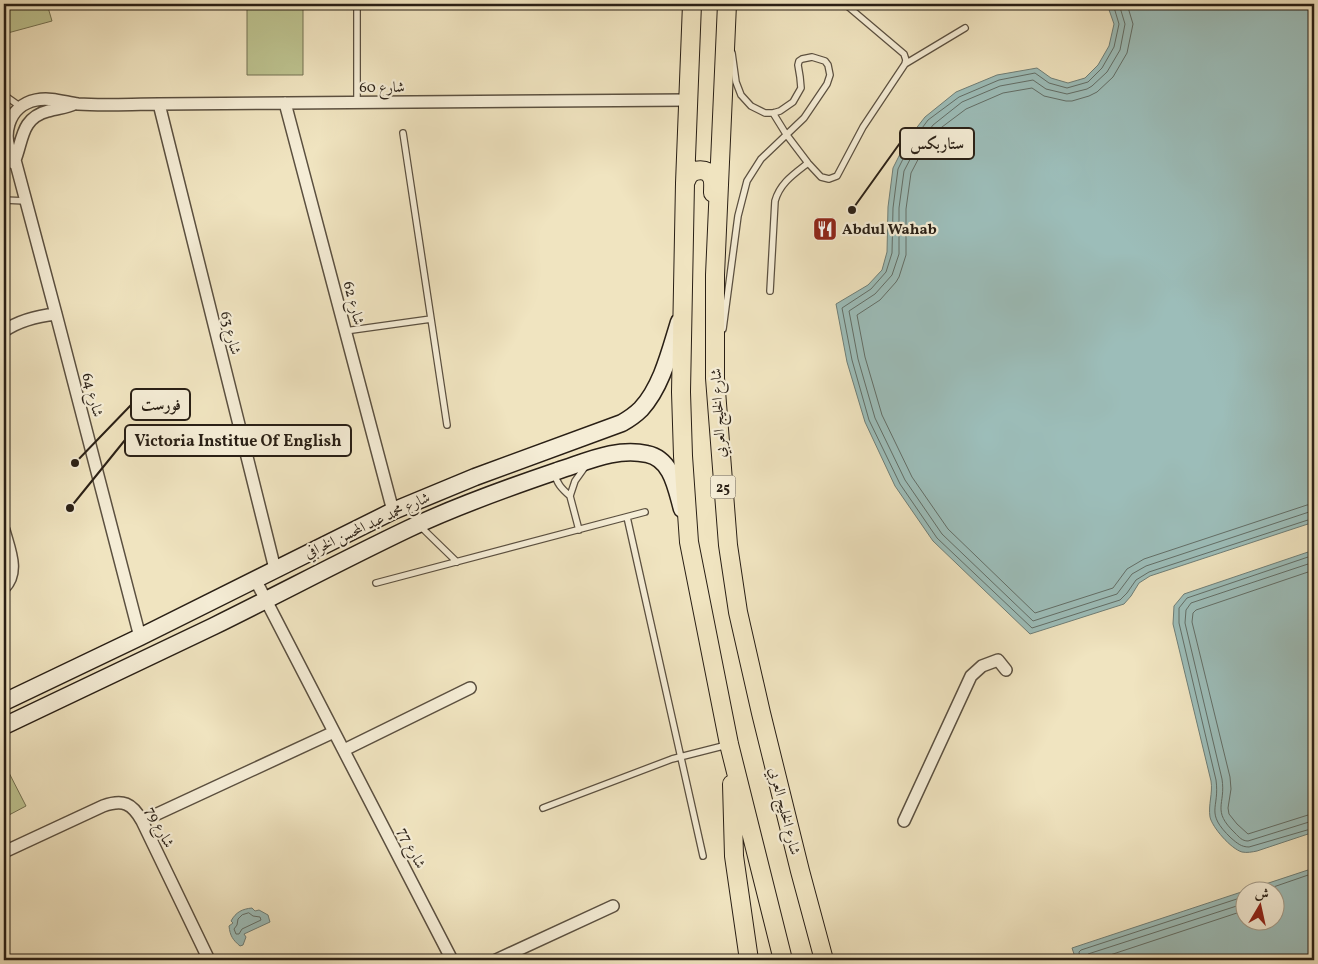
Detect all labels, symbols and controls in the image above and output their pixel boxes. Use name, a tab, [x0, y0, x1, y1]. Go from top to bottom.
street label: شارع 60	[359, 78, 405, 100]
callout: ستاربكس	[900, 128, 974, 159]
text: ستاربكس	[910, 134, 964, 156]
restaurant icon: Abdul Wahab	[812, 216, 838, 242]
place label: Abdul Wahab	[842, 220, 937, 241]
street label: شارع 62	[336, 279, 368, 328]
street label: شارع 63	[213, 309, 245, 358]
street label: شارع الخليج العربي	[707, 367, 734, 458]
street label: شارع 64	[75, 371, 108, 420]
callout: فورست	[131, 389, 190, 420]
text: فورست	[141, 395, 181, 417]
callout: Victoria Institue Of English	[125, 425, 351, 456]
text: Victoria Institue Of English	[134, 431, 342, 453]
road number: 25	[710, 476, 736, 498]
street label: شارع محمد عبد المحسن الخرافي	[301, 488, 434, 566]
street label: شارع الخليج العربي	[761, 765, 805, 858]
street label: شارع 79	[138, 803, 178, 853]
street label: شارع 77	[391, 824, 430, 873]
north arrow	[1236, 882, 1286, 932]
text: ش	[1253, 884, 1270, 905]

